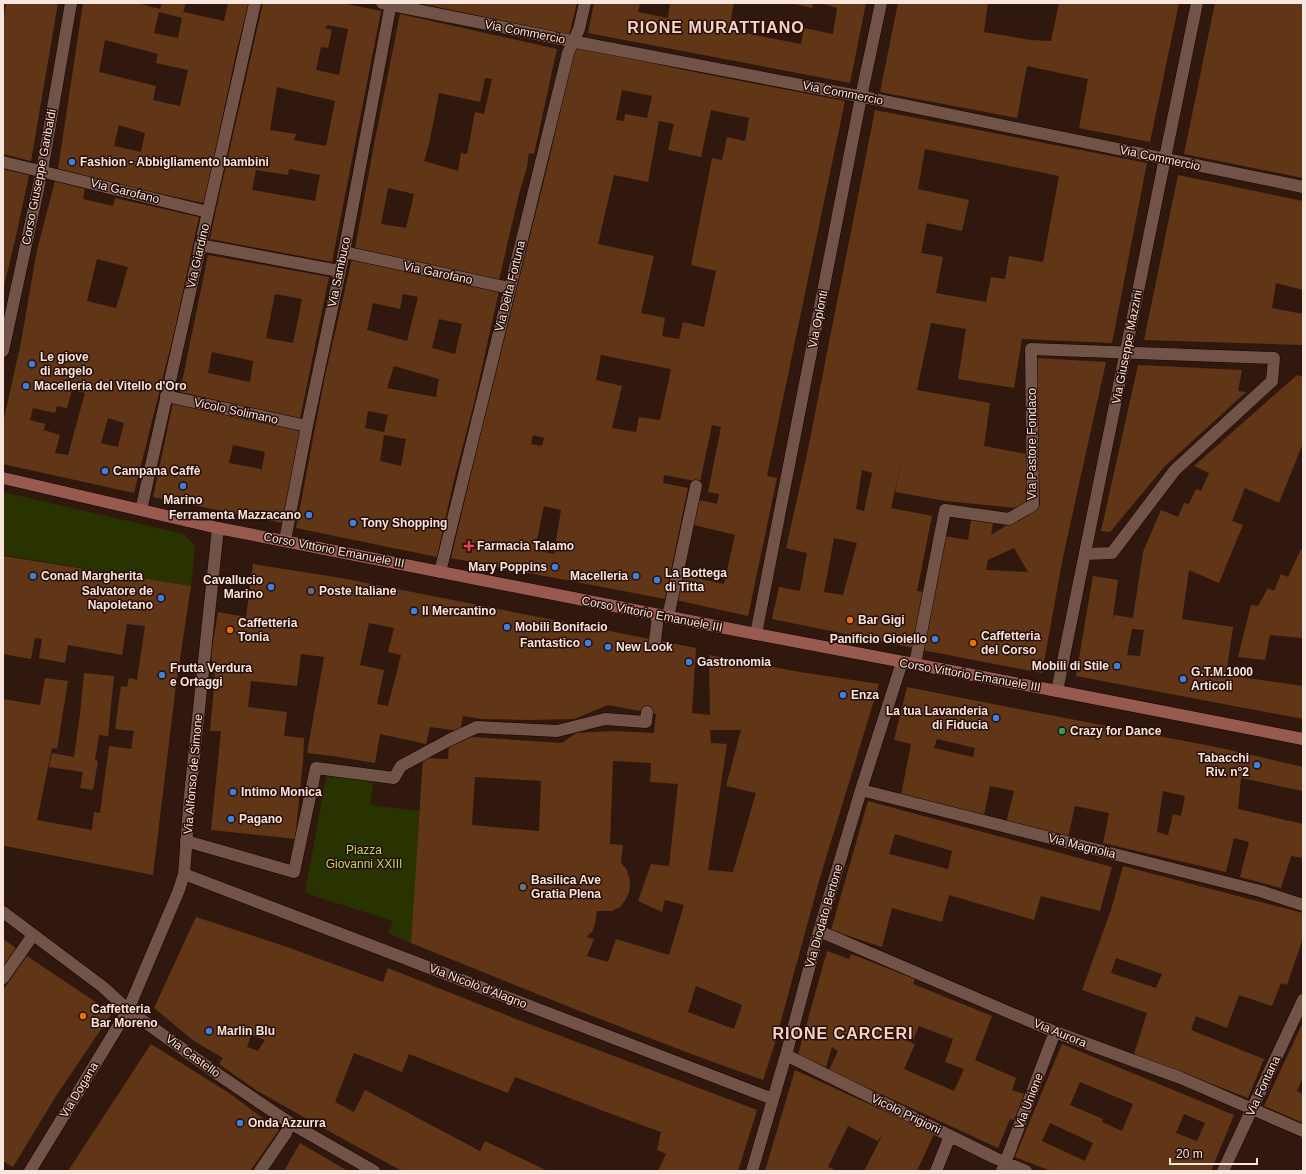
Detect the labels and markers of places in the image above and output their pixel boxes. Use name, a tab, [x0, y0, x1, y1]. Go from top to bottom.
place label: Fashion - Abbigliamento bambini	[80, 155, 269, 169]
marker: Fashion - Abbigliamento bambini	[67, 157, 77, 167]
place label: Le giove di angelo	[40, 350, 93, 378]
marker: Le giove di angelo	[27, 359, 37, 369]
place label: Macelleria del Vitello d'Oro	[34, 379, 187, 393]
marker: Macelleria del Vitello d'Oro	[21, 381, 31, 391]
place label: Campana Caffè	[113, 464, 201, 478]
marker: Campana Caffè	[100, 466, 110, 476]
marker: Marino	[178, 481, 188, 491]
place label: Marino	[163, 493, 203, 507]
place label: Ferramenta Mazzacano	[169, 508, 301, 522]
marker: Ferramenta Mazzacano	[304, 510, 314, 520]
place label: Tony Shopping	[361, 516, 447, 530]
marker: Tony Shopping	[348, 518, 358, 528]
place label: Farmacia Talamo	[477, 539, 574, 553]
marker: Farmacia Talamo	[464, 541, 474, 551]
place label: Mary Poppins	[468, 560, 547, 574]
marker: Mary Poppins	[550, 562, 560, 572]
place label: La Bottega di Titta	[665, 566, 727, 594]
place label: Conad Margherita	[41, 569, 143, 583]
place label: Macelleria	[570, 569, 628, 583]
marker: Conad Margherita	[28, 571, 38, 581]
marker: Macelleria	[631, 571, 641, 581]
place label: Cavallucio Marino	[203, 573, 263, 601]
marker: La Bottega di Titta	[652, 575, 662, 585]
marker: Cavallucio Marino	[266, 582, 276, 592]
place label: Salvatore de Napoletano	[82, 584, 153, 612]
place label: Poste Italiane	[319, 584, 397, 598]
marker: Poste Italiane	[306, 586, 316, 596]
marker: Salvatore de Napoletano	[156, 593, 166, 603]
place label: Il Mercantino	[422, 604, 496, 618]
marker: Il Mercantino	[409, 606, 419, 616]
place label: Bar Gigi	[858, 613, 905, 627]
marker: Bar Gigi	[845, 615, 855, 625]
place label: Caffetteria Tonia	[238, 616, 298, 644]
place label: Mobili Bonifacio	[515, 620, 608, 634]
marker: Mobili Bonifacio	[502, 622, 512, 632]
marker: Caffetteria Tonia	[225, 625, 235, 635]
place label: Caffetteria del Corso	[981, 629, 1041, 657]
place label: Panificio Gioiello	[830, 632, 927, 646]
marker: Panificio Gioiello	[930, 634, 940, 644]
place label: Fantastico	[520, 636, 580, 650]
marker: Fantastico	[583, 638, 593, 648]
marker: Caffetteria del Corso	[968, 638, 978, 648]
place label: New Look	[616, 640, 673, 654]
marker: New Look	[603, 642, 613, 652]
place label: Gastronomia	[697, 655, 771, 669]
marker: Gastronomia	[684, 657, 694, 667]
place label: Mobili di Stile	[1032, 659, 1109, 673]
place label: Frutta Verdura e Ortaggi	[170, 661, 252, 689]
marker: Mobili di Stile	[1112, 661, 1122, 671]
place label: G.T.M.1000 Articoli	[1191, 665, 1253, 693]
marker: Frutta Verdura e Ortaggi	[157, 670, 167, 680]
marker: G.T.M.1000 Articoli	[1178, 674, 1188, 684]
place label: Enza	[851, 688, 879, 702]
marker: Enza	[838, 690, 848, 700]
place label: La tua Lavanderia di Fiducia	[886, 704, 988, 732]
marker: La tua Lavanderia di Fiducia	[991, 713, 1001, 723]
place label: Crazy for Dance	[1070, 724, 1162, 738]
marker: Crazy for Dance	[1057, 726, 1067, 736]
place label: Tabacchi Riv. n°2	[1198, 751, 1249, 779]
marker: Tabacchi Riv. n°2	[1252, 760, 1262, 770]
place label: Intimo Monica	[241, 785, 322, 799]
marker: Intimo Monica	[228, 787, 238, 797]
place label: Pagano	[239, 812, 282, 826]
marker: Pagano	[226, 814, 236, 824]
place label: Basilica Ave Gratia Plena	[531, 873, 601, 901]
marker: Basilica Ave Gratia Plena	[518, 882, 528, 892]
place label: Caffetteria Bar Moreno	[91, 1002, 158, 1030]
marker: Caffetteria Bar Moreno	[78, 1011, 88, 1021]
place label: Marlin Blu	[217, 1024, 275, 1038]
marker: Marlin Blu	[204, 1026, 214, 1036]
place label: Onda Azzurra	[248, 1116, 326, 1130]
marker: Onda Azzurra	[235, 1118, 245, 1128]

